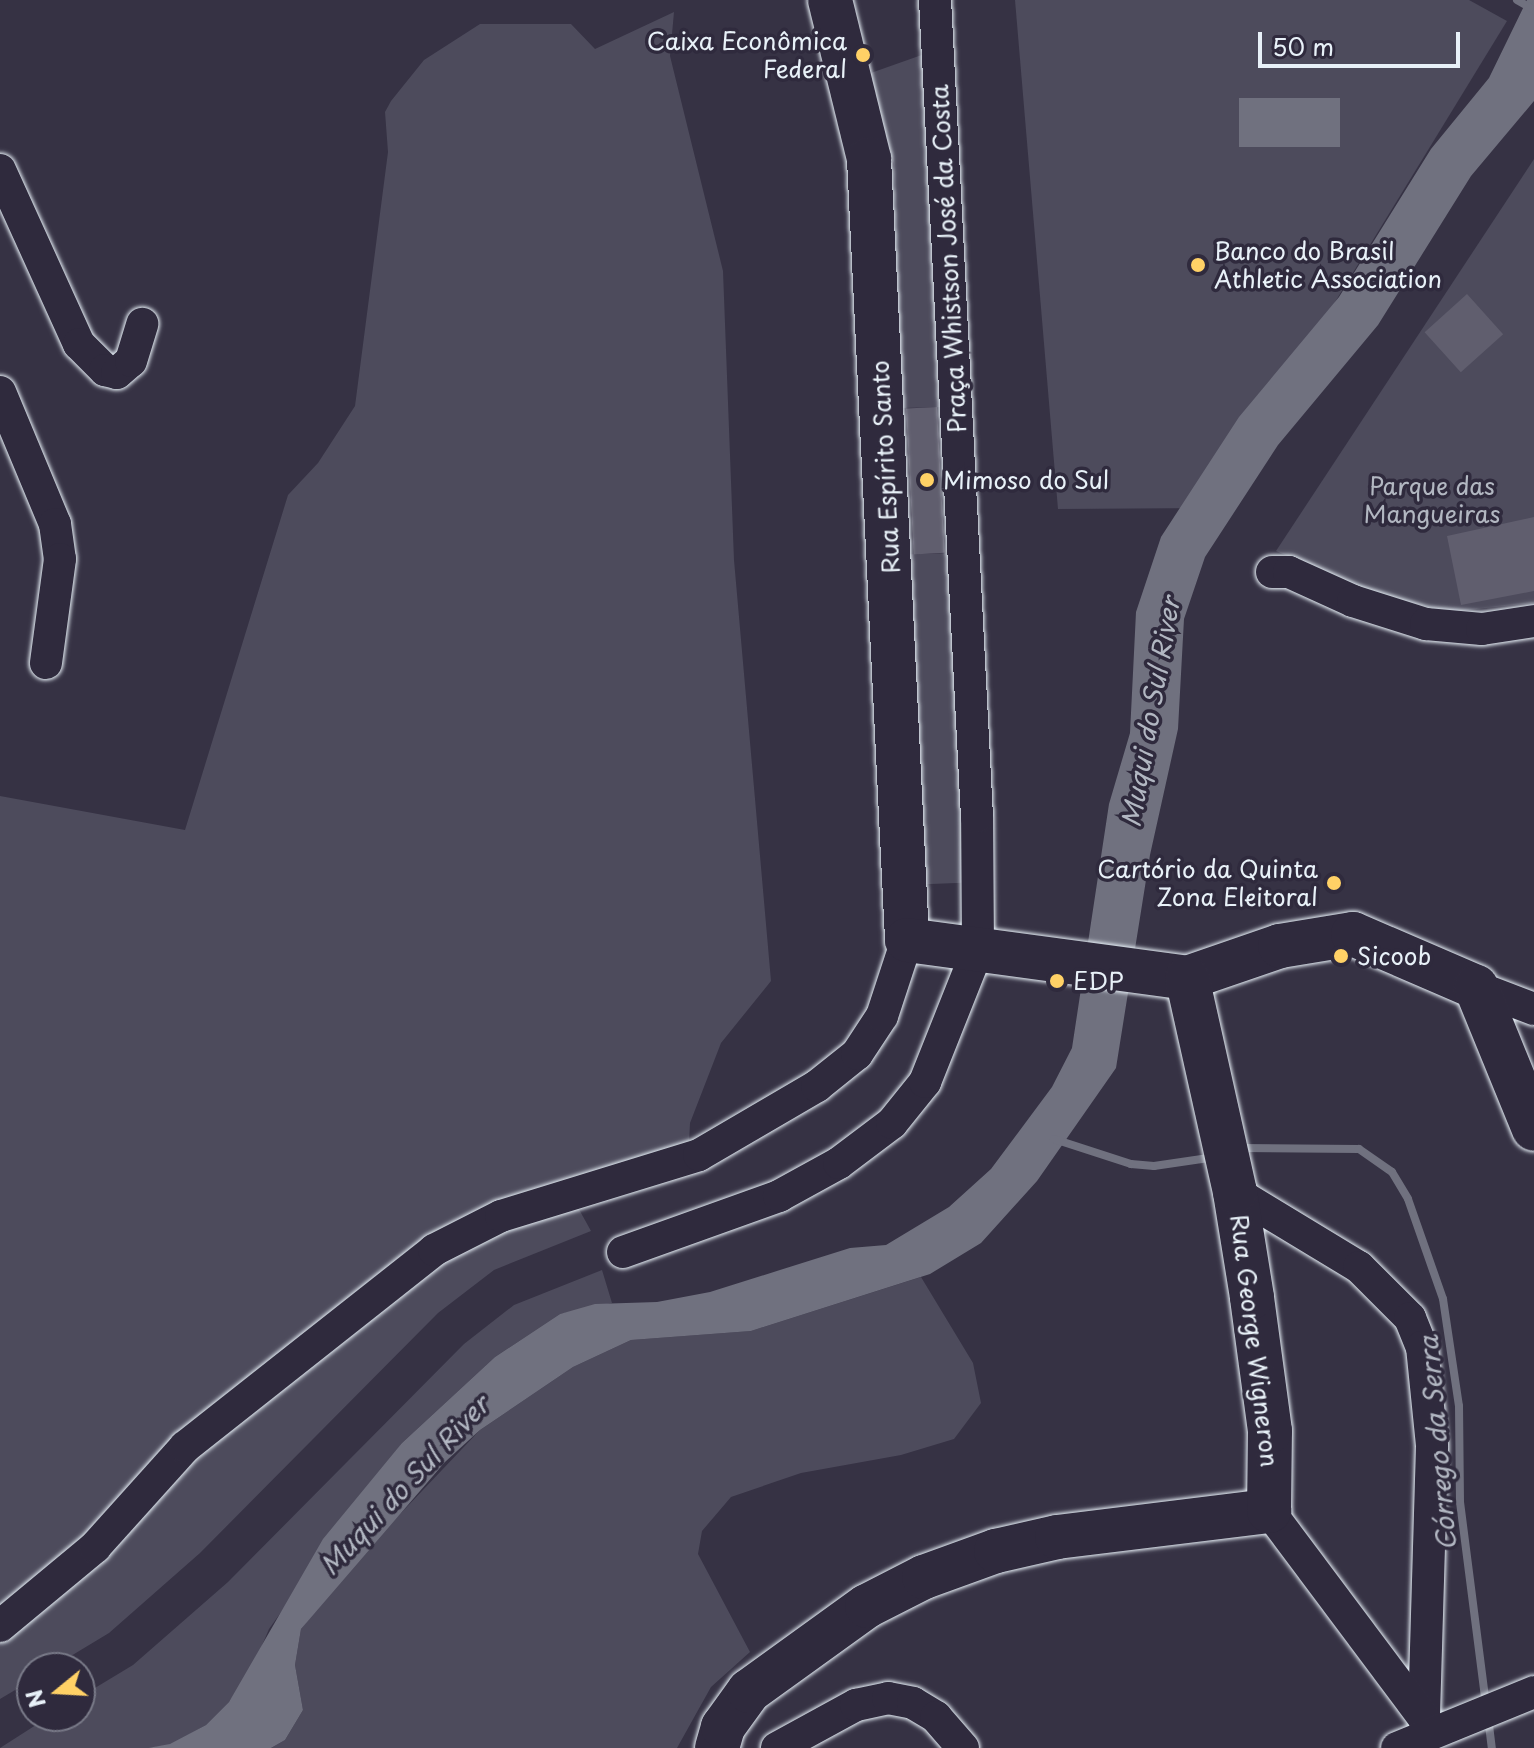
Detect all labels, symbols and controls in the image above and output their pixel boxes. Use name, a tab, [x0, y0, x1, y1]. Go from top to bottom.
scale bar	[1262, 16, 1464, 66]
place label: Caixa Econômica Federal	[646, 27, 847, 83]
text: 50 m	[1272, 28, 1334, 64]
marker: Caixa Econômica Federal	[854, 46, 872, 64]
street label: Praça Whistson José da Costa	[924, 84, 972, 434]
place label: Banco do Brasil Athletic Association	[1214, 237, 1443, 293]
marker: Banco do Brasil Athletic Association	[1189, 256, 1207, 274]
street label: Rua Espírito Santo	[865, 359, 905, 575]
place label: Mimoso do Sul	[943, 466, 1109, 494]
marker: Mimoso do Sul	[918, 471, 936, 489]
park label: Parque das Mangueiras	[1364, 472, 1500, 528]
water label: Muqui do Sul River	[1114, 595, 1186, 829]
place label: Cartório da Quinta Zona Eleitoral	[1098, 855, 1318, 911]
marker: Cartório da Quinta Zona Eleitoral	[1325, 874, 1343, 892]
place label: Sicoob	[1357, 942, 1431, 970]
marker: Sicoob	[1332, 947, 1350, 965]
place label: EDP	[1073, 967, 1124, 995]
marker: EDP	[1048, 972, 1066, 990]
street label: Rua George Wigneron	[1225, 1212, 1285, 1470]
water label: Córrego da Serra	[1412, 1334, 1462, 1552]
water label: Muqui do Sul River	[313, 1389, 495, 1581]
north arrow	[16, 1652, 96, 1732]
text: N	[16, 1686, 53, 1712]

